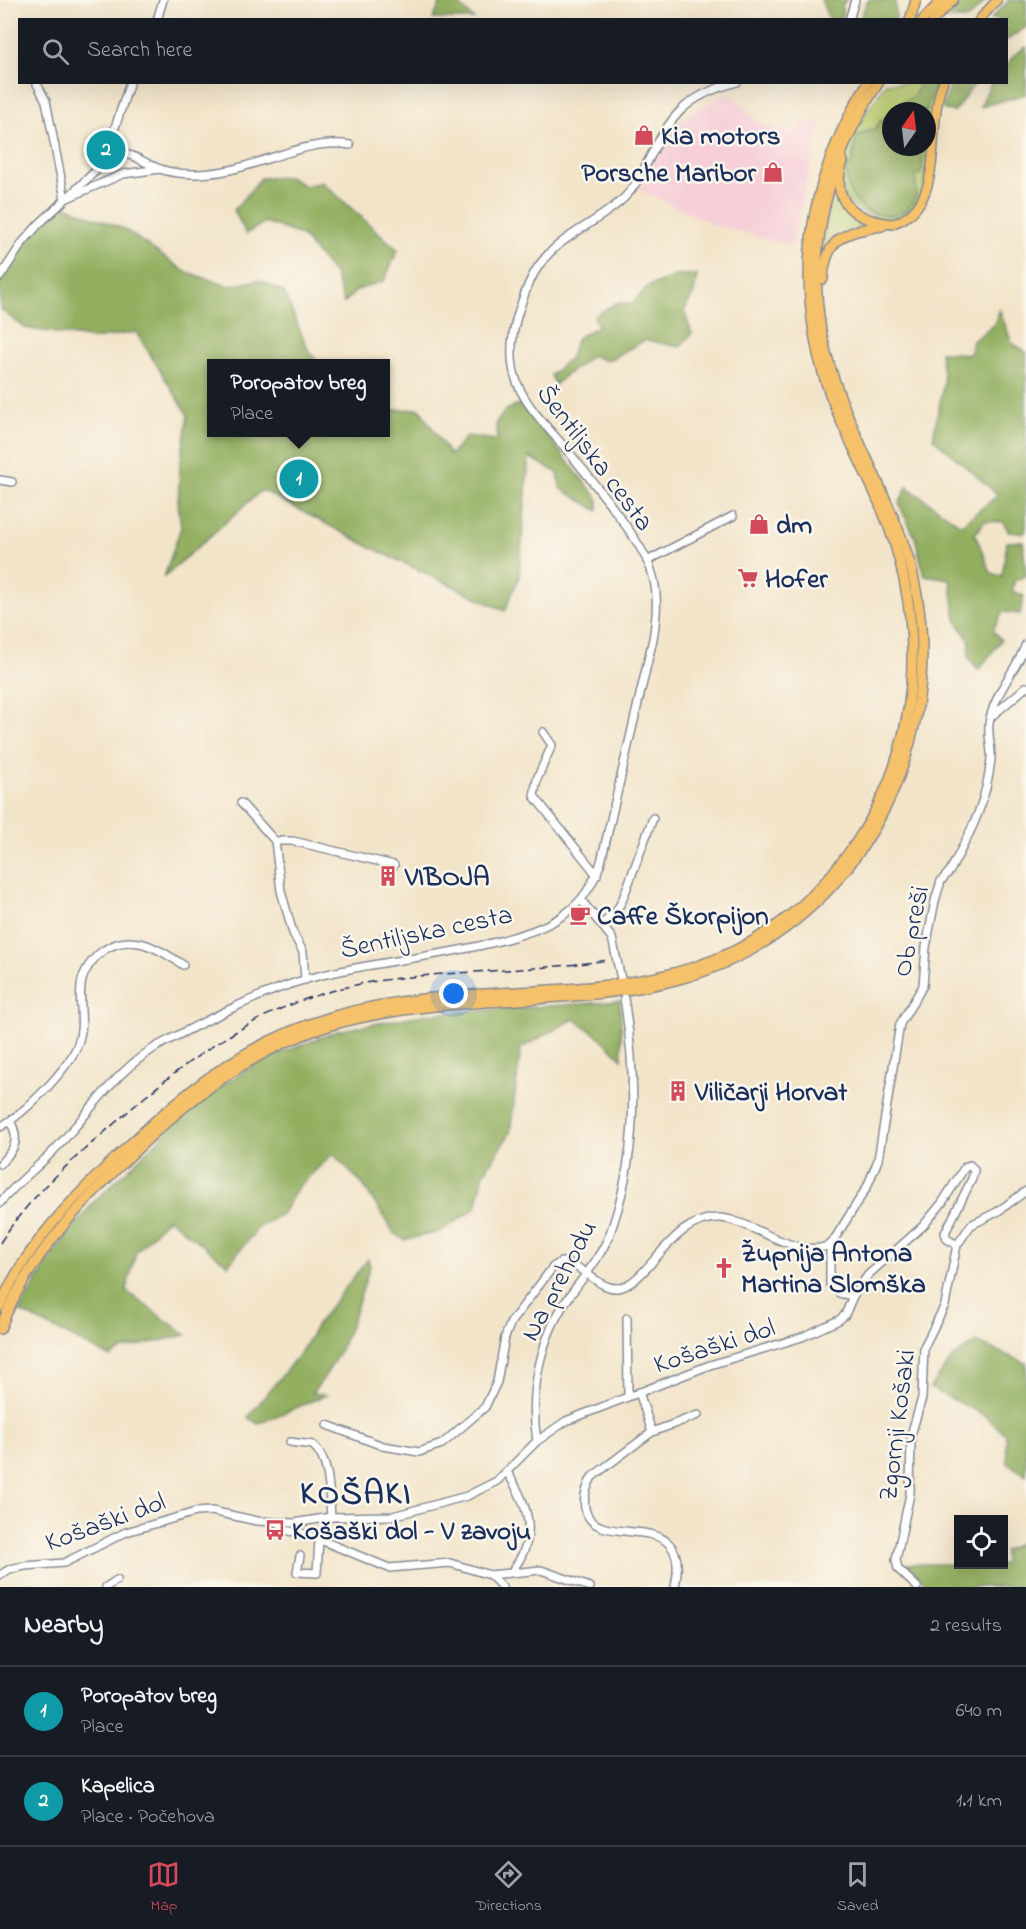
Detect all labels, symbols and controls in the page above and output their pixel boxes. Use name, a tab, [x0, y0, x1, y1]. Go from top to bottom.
search box	[18, 18, 1008, 84]
icon: search	[39, 35, 72, 68]
text: Search here	[87, 35, 192, 67]
north arrow	[882, 102, 936, 156]
place label: Kia motors	[661, 118, 781, 157]
shop icon: Kia motors	[632, 123, 656, 147]
pin: 2	[86, 128, 126, 172]
place label: Porsche Maribor	[581, 155, 757, 194]
shop icon: Porsche Maribor	[761, 160, 785, 184]
popup	[207, 359, 390, 437]
text: Poropatov breg	[231, 368, 366, 400]
street label: Šentiljska cesta	[526, 377, 662, 540]
text: Place	[231, 400, 273, 429]
pin: 1	[280, 456, 318, 502]
place label: dm	[776, 507, 812, 546]
shop icon: dm	[747, 512, 771, 536]
place label: Hofer	[765, 561, 828, 600]
supermarket icon: Hofer	[736, 566, 760, 590]
place label: VIBOJA	[404, 859, 490, 898]
building icon: VIBOJA	[376, 864, 400, 888]
street label: Ob preši	[884, 882, 941, 981]
street label: Šentiljska cesta	[337, 896, 516, 971]
place label: Caffe Škorpijon	[597, 898, 769, 937]
cafe icon: Caffe Škorpijon	[568, 903, 592, 927]
your location	[439, 979, 468, 1008]
place label: Viličarji Horvat	[694, 1074, 848, 1113]
building icon: Viličarji Horvat	[666, 1079, 690, 1103]
street label: Na prehodu	[512, 1214, 608, 1349]
place label: Župnija Antona Martina Slomška	[741, 1235, 926, 1305]
church icon: Župnija Antona Martina Slomška	[712, 1256, 736, 1280]
street label: Košaški dol	[649, 1309, 781, 1385]
street label: Zgornji Košaki	[870, 1347, 927, 1503]
district label: KOŠAKI	[300, 1471, 412, 1519]
street label: Košaški dol	[40, 1484, 172, 1563]
place label: Košaški dol - V zavoju	[292, 1513, 531, 1552]
map controls	[954, 1515, 1008, 1569]
button: locate	[954, 1515, 1008, 1569]
bus stop icon: Košaški dol - V zavoju	[263, 1518, 287, 1542]
text: Nearby	[24, 1607, 103, 1645]
text: 2 results	[930, 1612, 1002, 1641]
text: Poropatov breg	[81, 1681, 217, 1713]
text: 1	[40, 1697, 47, 1726]
text: 640 m	[956, 1697, 1002, 1726]
text: Place	[81, 1713, 123, 1742]
text: Kapelica	[81, 1771, 155, 1803]
text: 2	[39, 1787, 48, 1816]
text: 1.1 km	[956, 1787, 1002, 1816]
text: Place · Počehova	[81, 1803, 215, 1832]
tab: Map	[147, 1858, 180, 1918]
tab: Directions	[475, 1858, 542, 1918]
tab: Saved	[837, 1858, 879, 1918]

